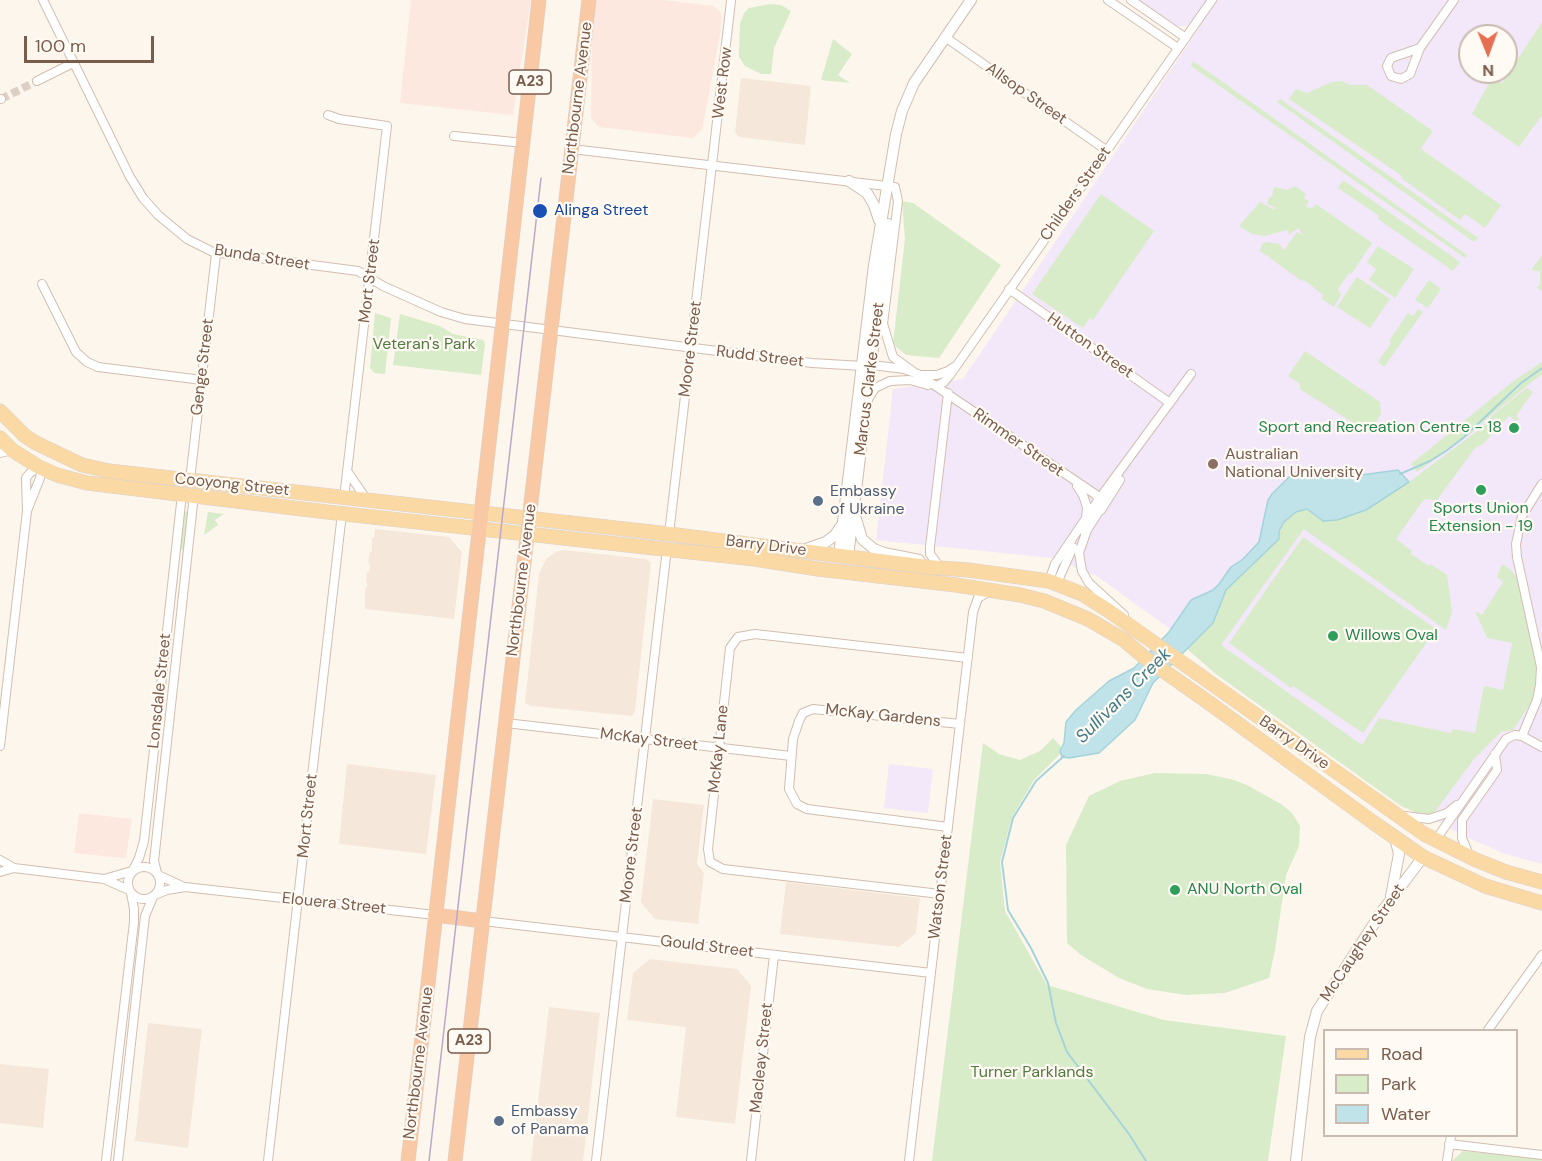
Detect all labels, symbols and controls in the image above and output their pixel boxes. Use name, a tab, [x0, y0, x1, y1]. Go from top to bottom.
street label: Northbourne Avenue	[559, 21, 597, 175]
scale bar	[27, 24, 158, 62]
north arrow	[1458, 24, 1518, 84]
text: 100 m	[35, 34, 86, 58]
street label: West Row	[709, 46, 737, 120]
street label: Allsop Street	[982, 59, 1070, 129]
text: N	[1482, 60, 1494, 81]
road number: A23	[509, 70, 551, 94]
street label: Childers Street	[1036, 143, 1116, 245]
place label: Alinga Street	[554, 201, 648, 221]
marker: Alinga Street	[531, 202, 549, 220]
street label: Mort Street	[355, 238, 385, 324]
street label: Bunda Street	[213, 241, 311, 275]
street label: Moore Street	[676, 300, 706, 398]
street label: Marcus Clarke Street	[851, 301, 889, 457]
street label: Hutton Street	[1043, 309, 1137, 383]
street label: Genge Street	[188, 317, 218, 417]
park label: Veteran's Park	[372, 335, 476, 355]
street label: Rudd Street	[715, 342, 805, 372]
street label: Rimmer Street	[969, 405, 1067, 481]
place label: Sport and Recreation Centre - 18	[1258, 418, 1502, 438]
marker: Sport and Recreation Centre - 18	[1507, 421, 1521, 435]
place label: Australian National University	[1225, 445, 1363, 483]
marker: Australian National University	[1206, 457, 1220, 471]
street label: Cooyong Street	[174, 469, 290, 501]
place label: Embassy of Ukraine	[830, 482, 904, 520]
marker: Sports Union Extension - 19	[1474, 483, 1488, 497]
marker: Embassy of Ukraine	[811, 494, 825, 508]
place label: Sports Union Extension - 19	[1429, 499, 1533, 537]
street label: Northbourne Avenue	[503, 503, 541, 657]
street label: Barry Drive	[725, 532, 807, 560]
place label: Willows Oval	[1345, 626, 1438, 646]
marker: Willows Oval	[1326, 629, 1340, 643]
street label: Lonsdale Street	[144, 632, 176, 750]
water label: Sullivans Creek	[1072, 644, 1176, 748]
street label: McKay Gardens	[824, 700, 942, 732]
street label: McKay Lane	[705, 704, 733, 794]
street label: Barry Drive	[1255, 712, 1333, 774]
street label: McKay Street	[599, 724, 699, 756]
street label: Mort Street	[294, 773, 322, 859]
street label: Moore Street	[617, 806, 647, 904]
street label: Watson Street	[925, 833, 957, 941]
place label: ANU North Oval	[1187, 880, 1302, 900]
street label: McCaughey Street	[1317, 881, 1409, 1005]
marker: ANU North Oval	[1168, 883, 1182, 897]
street label: Elouera Street	[281, 889, 387, 919]
street label: Gould Street	[659, 932, 755, 962]
street label: Northbourne Avenue	[400, 986, 438, 1140]
street label: Macleay Street	[747, 1002, 777, 1114]
road number: A23	[448, 1029, 490, 1053]
legend	[1323, 1029, 1518, 1137]
text: Road	[1381, 1042, 1423, 1066]
park label: Turner Parklands	[971, 1063, 1093, 1083]
text: Park	[1381, 1072, 1417, 1096]
place label: Embassy of Panama	[511, 1102, 589, 1140]
text: Water	[1381, 1102, 1431, 1126]
marker: Embassy of Panama	[492, 1114, 506, 1128]

